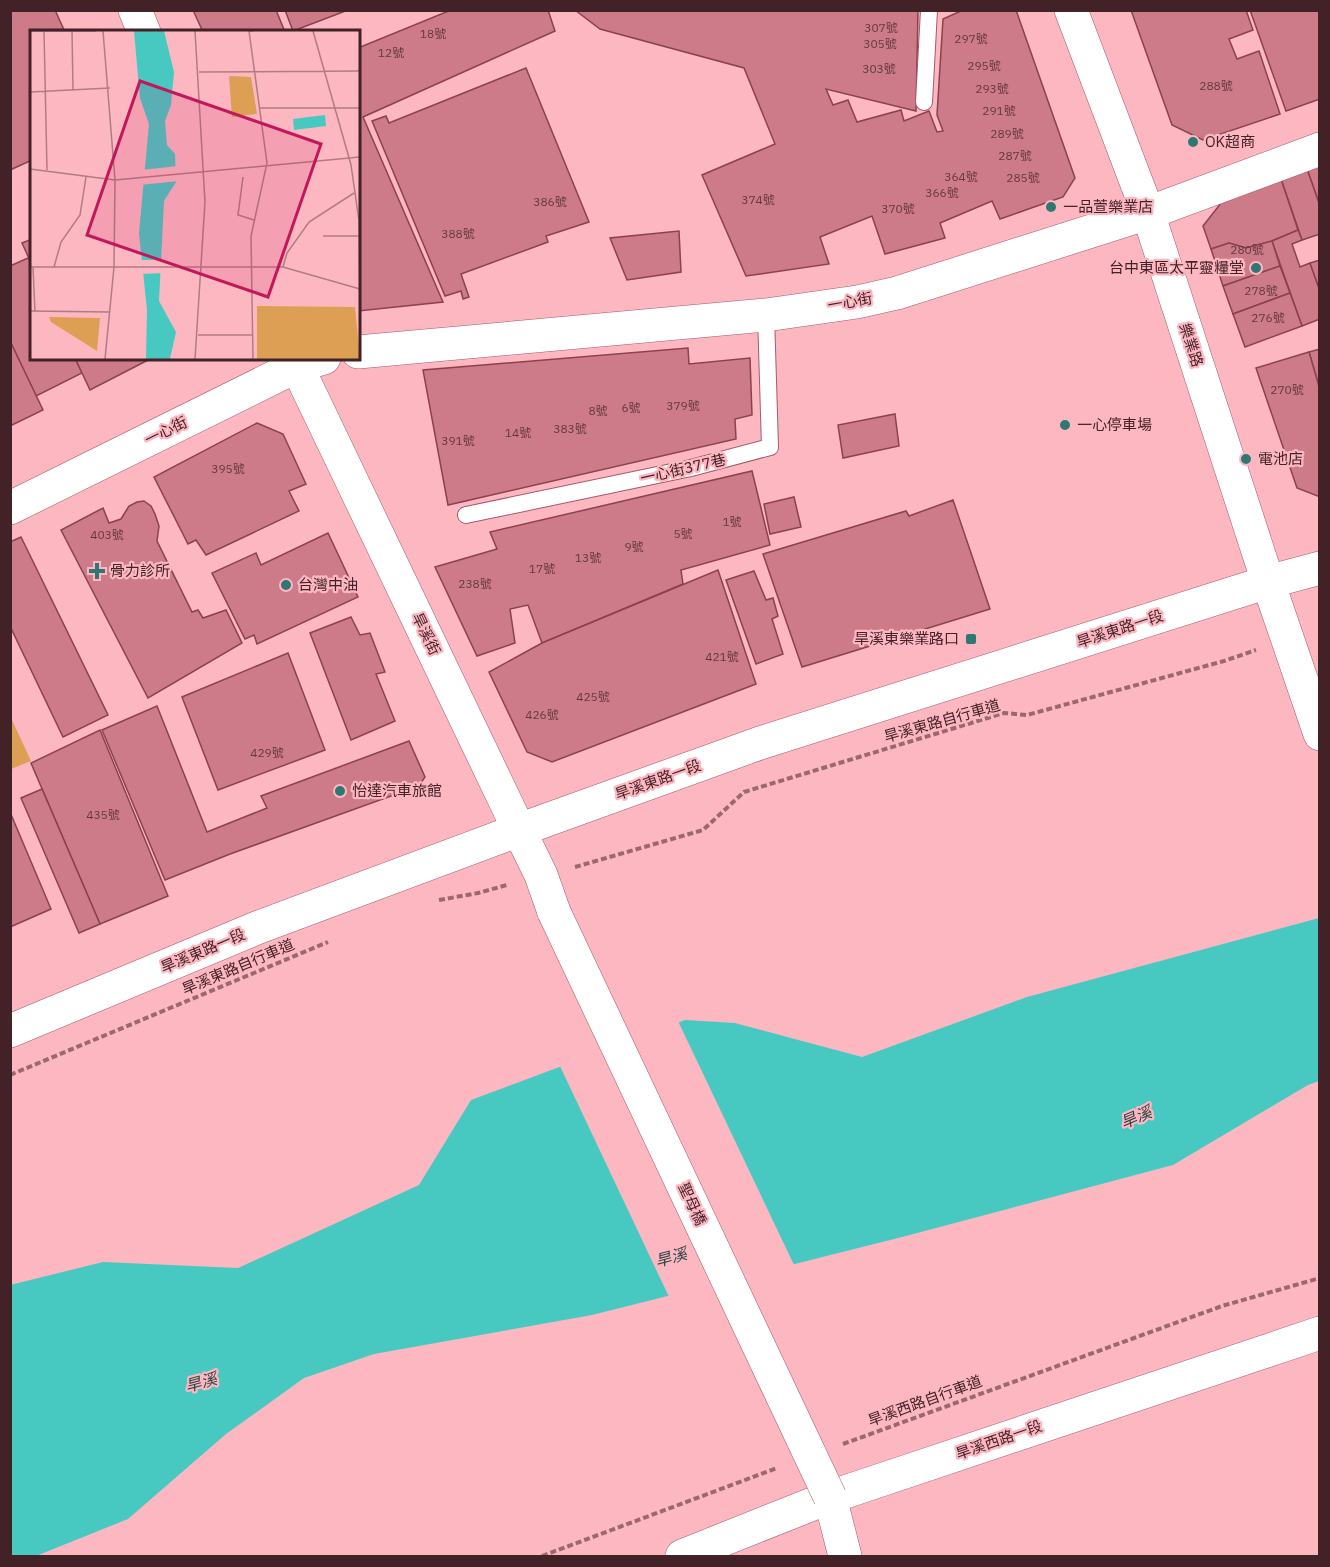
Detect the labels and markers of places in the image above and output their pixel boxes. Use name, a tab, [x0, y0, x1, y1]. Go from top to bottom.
place label: OK超商	[1205, 132, 1255, 151]
marker: OK超商	[1186, 135, 1200, 149]
place label: 一品萱樂業店	[1063, 197, 1153, 216]
marker: 一品萱樂業店	[1044, 200, 1058, 214]
place label: 台中東區太平靈糧堂	[1109, 258, 1244, 277]
marker: 台中東區太平靈糧堂	[1249, 261, 1263, 275]
place label: 一心停車場	[1077, 415, 1152, 434]
marker: 一心停車場	[1058, 418, 1072, 432]
place label: 電池店	[1258, 449, 1303, 468]
marker: 電池店	[1239, 452, 1253, 466]
place label: 骨力診所	[110, 561, 170, 580]
marker: 骨力診所	[88, 562, 106, 580]
place label: 台灣中油	[298, 575, 358, 594]
marker: 台灣中油	[279, 578, 293, 592]
place label: 旱溪東樂業路口	[854, 629, 959, 648]
marker: 旱溪東樂業路口	[964, 632, 978, 646]
place label: 怡達汽車旅館	[352, 781, 442, 800]
marker: 怡達汽車旅館	[333, 784, 347, 798]

